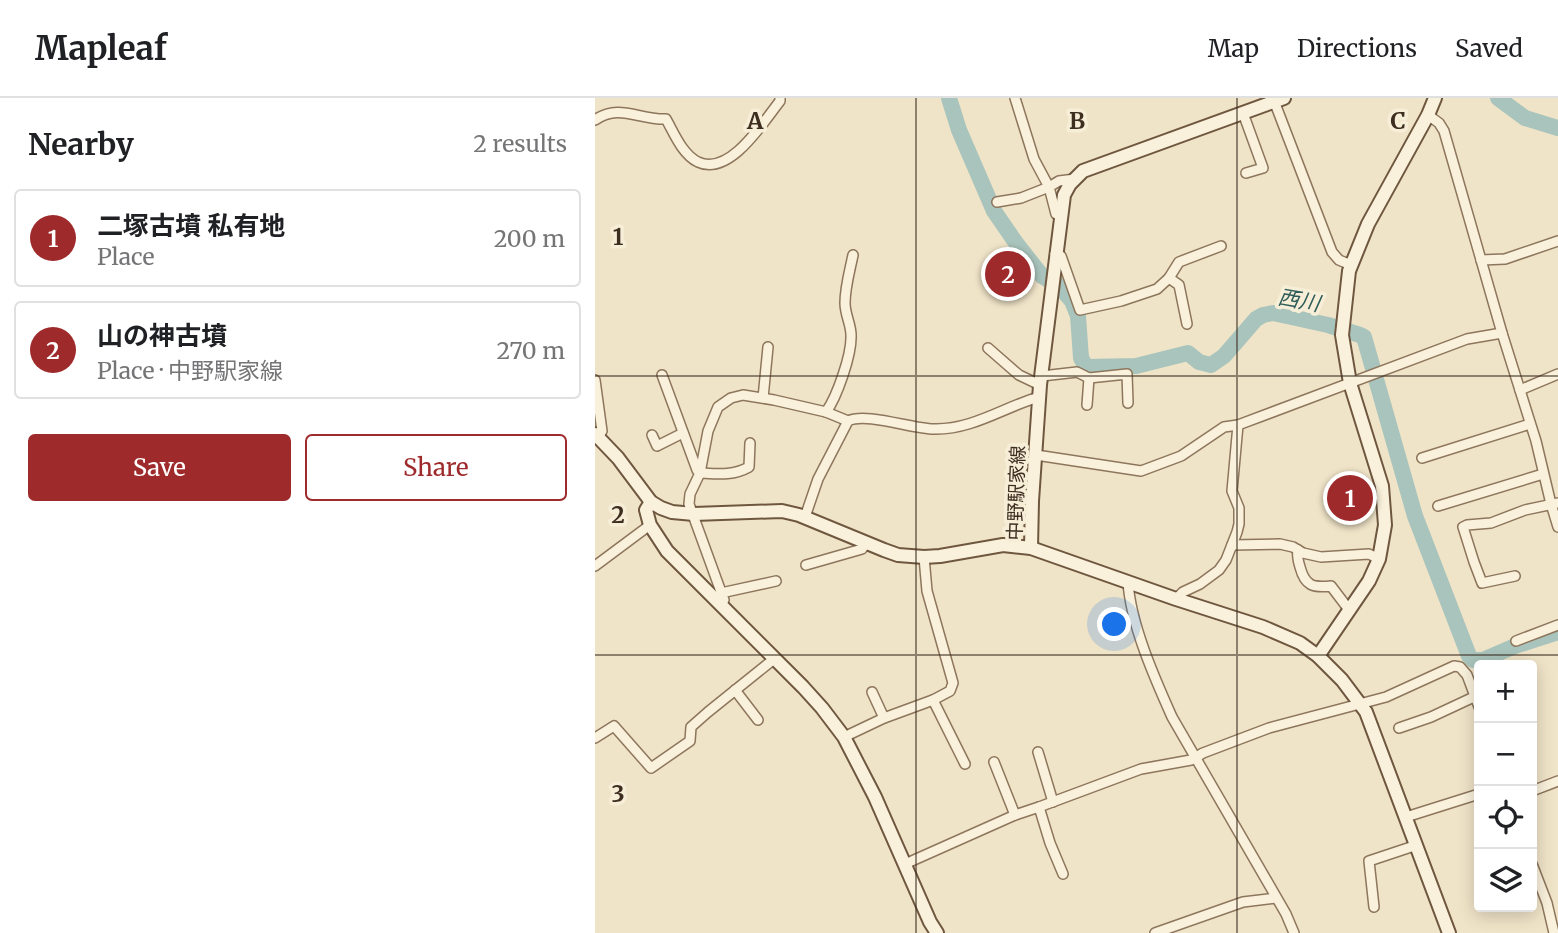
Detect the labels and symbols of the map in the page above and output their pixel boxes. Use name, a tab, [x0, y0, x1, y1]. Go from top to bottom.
text: A	[746, 106, 764, 135]
text: B	[1069, 106, 1085, 135]
text: C	[1390, 106, 1406, 135]
text: 1	[613, 222, 624, 251]
pin: 2	[985, 248, 1031, 300]
water label: 西川	[1276, 283, 1324, 317]
street label: 中野駅家線	[1002, 445, 1030, 541]
pin: 1	[1327, 472, 1373, 524]
text: 2	[611, 500, 625, 529]
your location	[1097, 607, 1131, 641]
text: 3	[611, 779, 625, 808]

